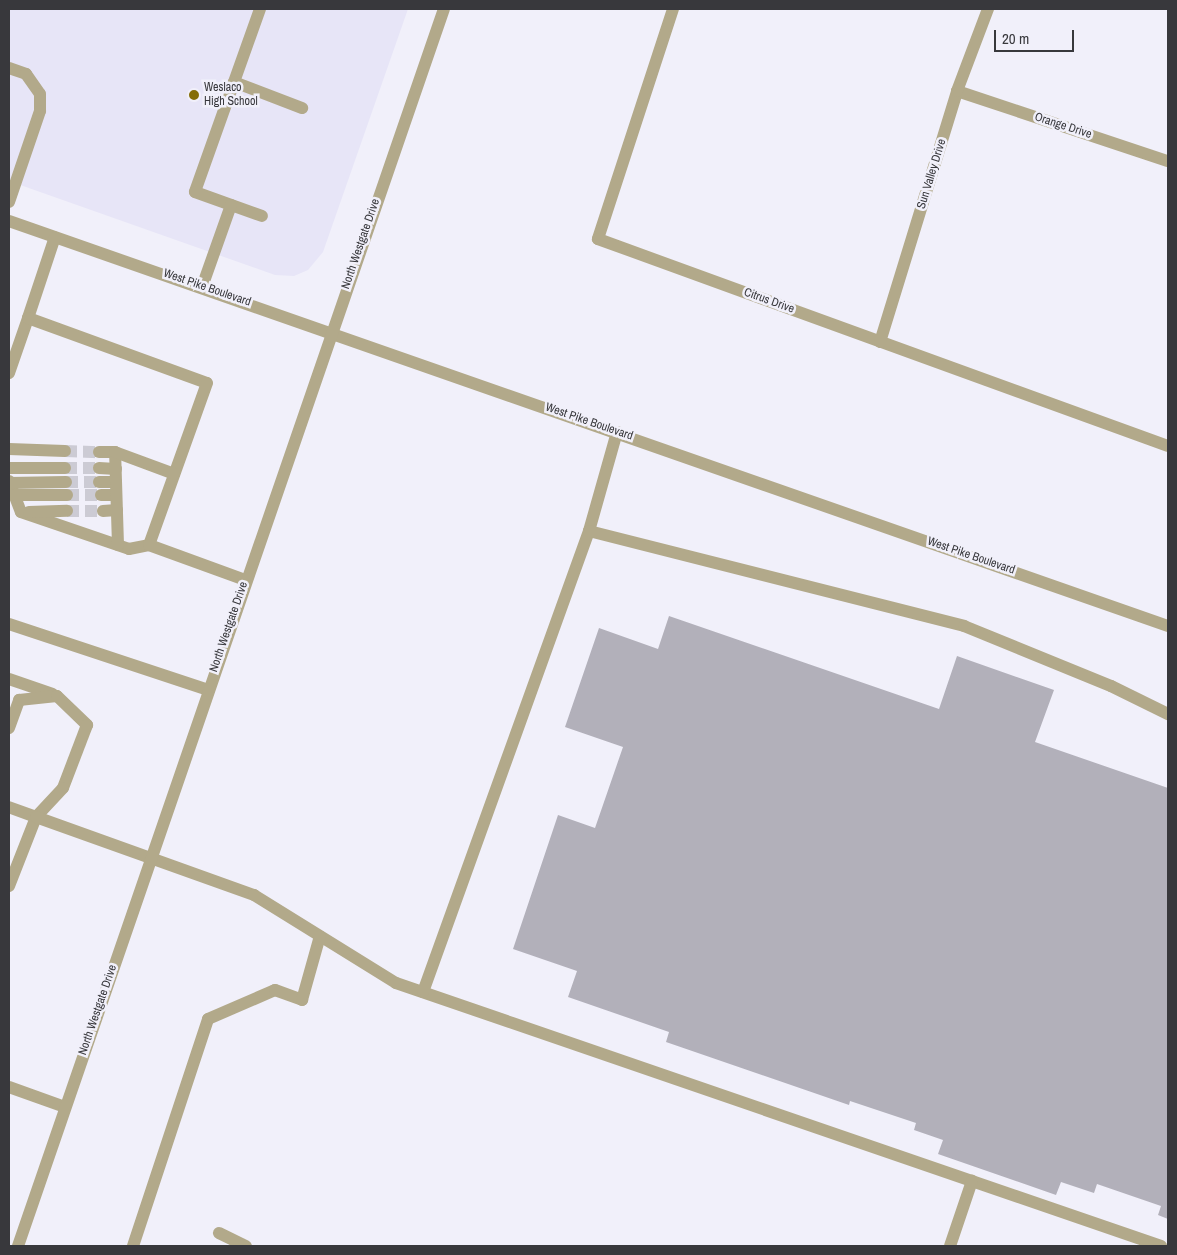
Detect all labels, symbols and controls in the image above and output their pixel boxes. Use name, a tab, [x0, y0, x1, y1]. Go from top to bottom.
scale bar	[997, 20, 1077, 52]
text: 20 m	[1002, 28, 1029, 49]
place label: Weslaco High School	[204, 81, 258, 109]
marker: Weslaco High School	[188, 89, 200, 101]
street label: Orange Drive	[1033, 110, 1093, 142]
street label: Sun Valley Drive	[915, 137, 949, 211]
street label: North Westgate Drive	[339, 197, 383, 291]
street label: West Pike Boulevard	[161, 266, 253, 310]
street label: Citrus Drive	[742, 285, 796, 317]
street label: West Pike Boulevard	[543, 400, 635, 444]
street label: West Pike Boulevard	[925, 534, 1017, 578]
street label: North Westgate Drive	[207, 580, 251, 674]
street label: North Westgate Drive	[76, 963, 120, 1057]

